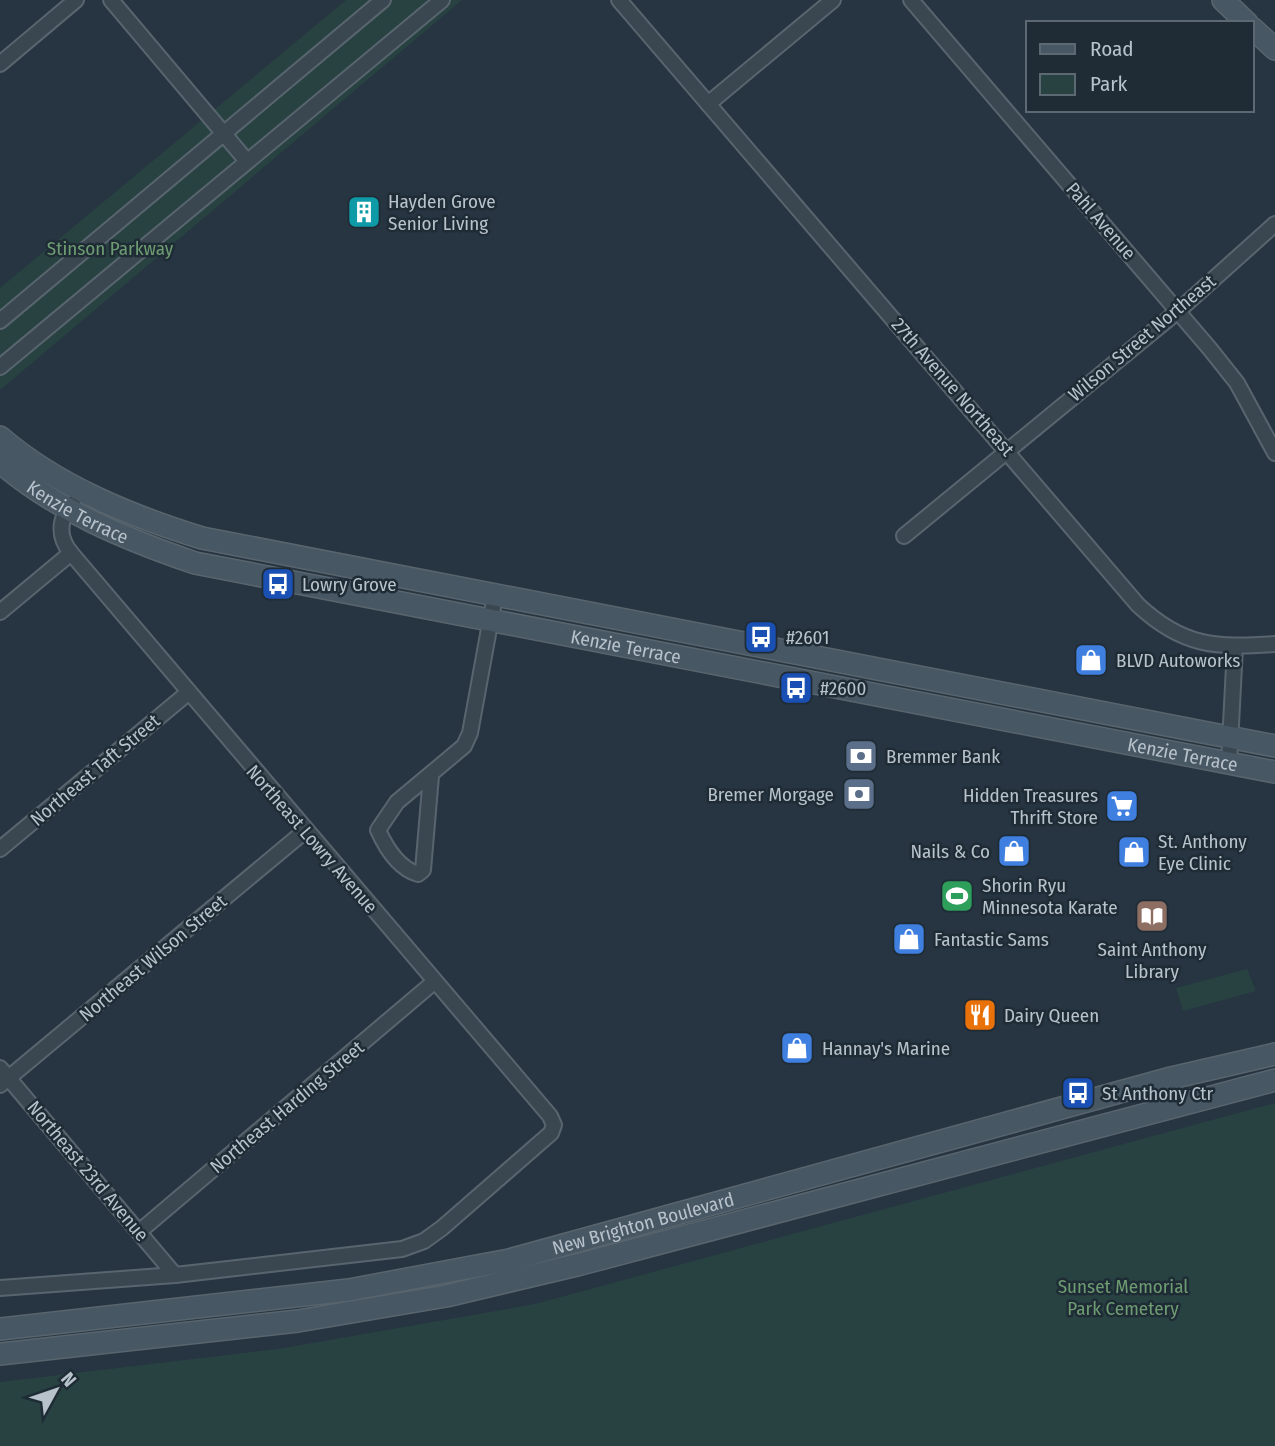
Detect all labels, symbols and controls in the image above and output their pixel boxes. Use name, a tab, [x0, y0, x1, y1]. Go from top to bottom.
legend	[1026, 21, 1254, 112]
text: Road	[1090, 36, 1134, 62]
text: Park	[1090, 71, 1128, 97]
street label: Pahl Avenue	[1061, 178, 1141, 264]
place label: Hayden Grove Senior Living	[388, 190, 496, 235]
building icon: Hayden Grove Senior Living	[345, 193, 383, 231]
park label: Stinson Parkway	[47, 237, 174, 260]
street label: Wilson Street Northeast	[1064, 269, 1221, 406]
street label: 27th Avenue Northeast	[887, 313, 1020, 461]
street label: Kenzie Terrace	[23, 475, 132, 548]
bus stop icon: Lowry Grove	[259, 565, 297, 603]
place label: Lowry Grove	[302, 573, 397, 596]
bus stop icon: #2601	[742, 618, 780, 656]
street label: Kenzie Terrace	[569, 625, 683, 668]
place label: #2601	[786, 626, 829, 649]
shop icon: BLVD Autoworks	[1072, 641, 1110, 679]
place label: BLVD Autoworks	[1116, 649, 1240, 672]
bus stop icon: #2600	[777, 669, 815, 707]
place label: #2600	[820, 677, 866, 700]
street label: Northeast Taft Street	[26, 709, 165, 831]
street label: Kenzie Terrace	[1126, 732, 1240, 776]
bank icon: Bremmer Bank	[842, 737, 880, 775]
place label: Bremmer Bank	[886, 745, 1000, 768]
street label: Northeast Lowry Avenue	[241, 760, 383, 918]
bank icon: Bremer Morgage	[840, 775, 878, 813]
place label: Bremer Morgage	[707, 783, 834, 806]
place label: Hidden Treasures Thrift Store	[963, 784, 1098, 829]
supermarket icon: Hidden Treasures Thrift Store	[1103, 787, 1141, 825]
place label: St. Anthony Eye Clinic	[1158, 830, 1247, 875]
shop icon: Nails & Co	[995, 832, 1033, 870]
shop icon: St. Anthony Eye Clinic	[1115, 833, 1153, 871]
place label: Nails & Co	[910, 840, 990, 863]
place label: Shorin Ryu Minnesota Karate	[982, 874, 1118, 919]
sports icon: Shorin Ryu Minnesota Karate	[938, 877, 976, 915]
street label: Northeast Wilson Street	[75, 889, 232, 1026]
library icon: Saint Anthony Library	[1133, 897, 1171, 935]
shop icon: Fantastic Sams	[890, 920, 928, 958]
place label: Fantastic Sams	[934, 928, 1049, 951]
place label: Saint Anthony Library	[1098, 938, 1207, 983]
restaurant icon: Dairy Queen	[961, 996, 999, 1034]
place label: Dairy Queen	[1004, 1004, 1099, 1027]
shop icon: Hannay's Marine	[778, 1029, 816, 1067]
street label: Northeast Harding Street	[205, 1035, 369, 1178]
place label: Hannay's Marine	[822, 1037, 950, 1060]
bus stop icon: St Anthony Ctr	[1059, 1074, 1097, 1112]
place label: St Anthony Ctr	[1102, 1082, 1213, 1105]
street label: Northeast 23rd Avenue	[23, 1096, 153, 1246]
street label: New Brighton Boulevard	[550, 1187, 736, 1259]
park label: Sunset Memorial Park Cemetery	[1058, 1275, 1188, 1320]
north arrow	[21, 1355, 91, 1425]
text: N	[56, 1368, 81, 1391]

